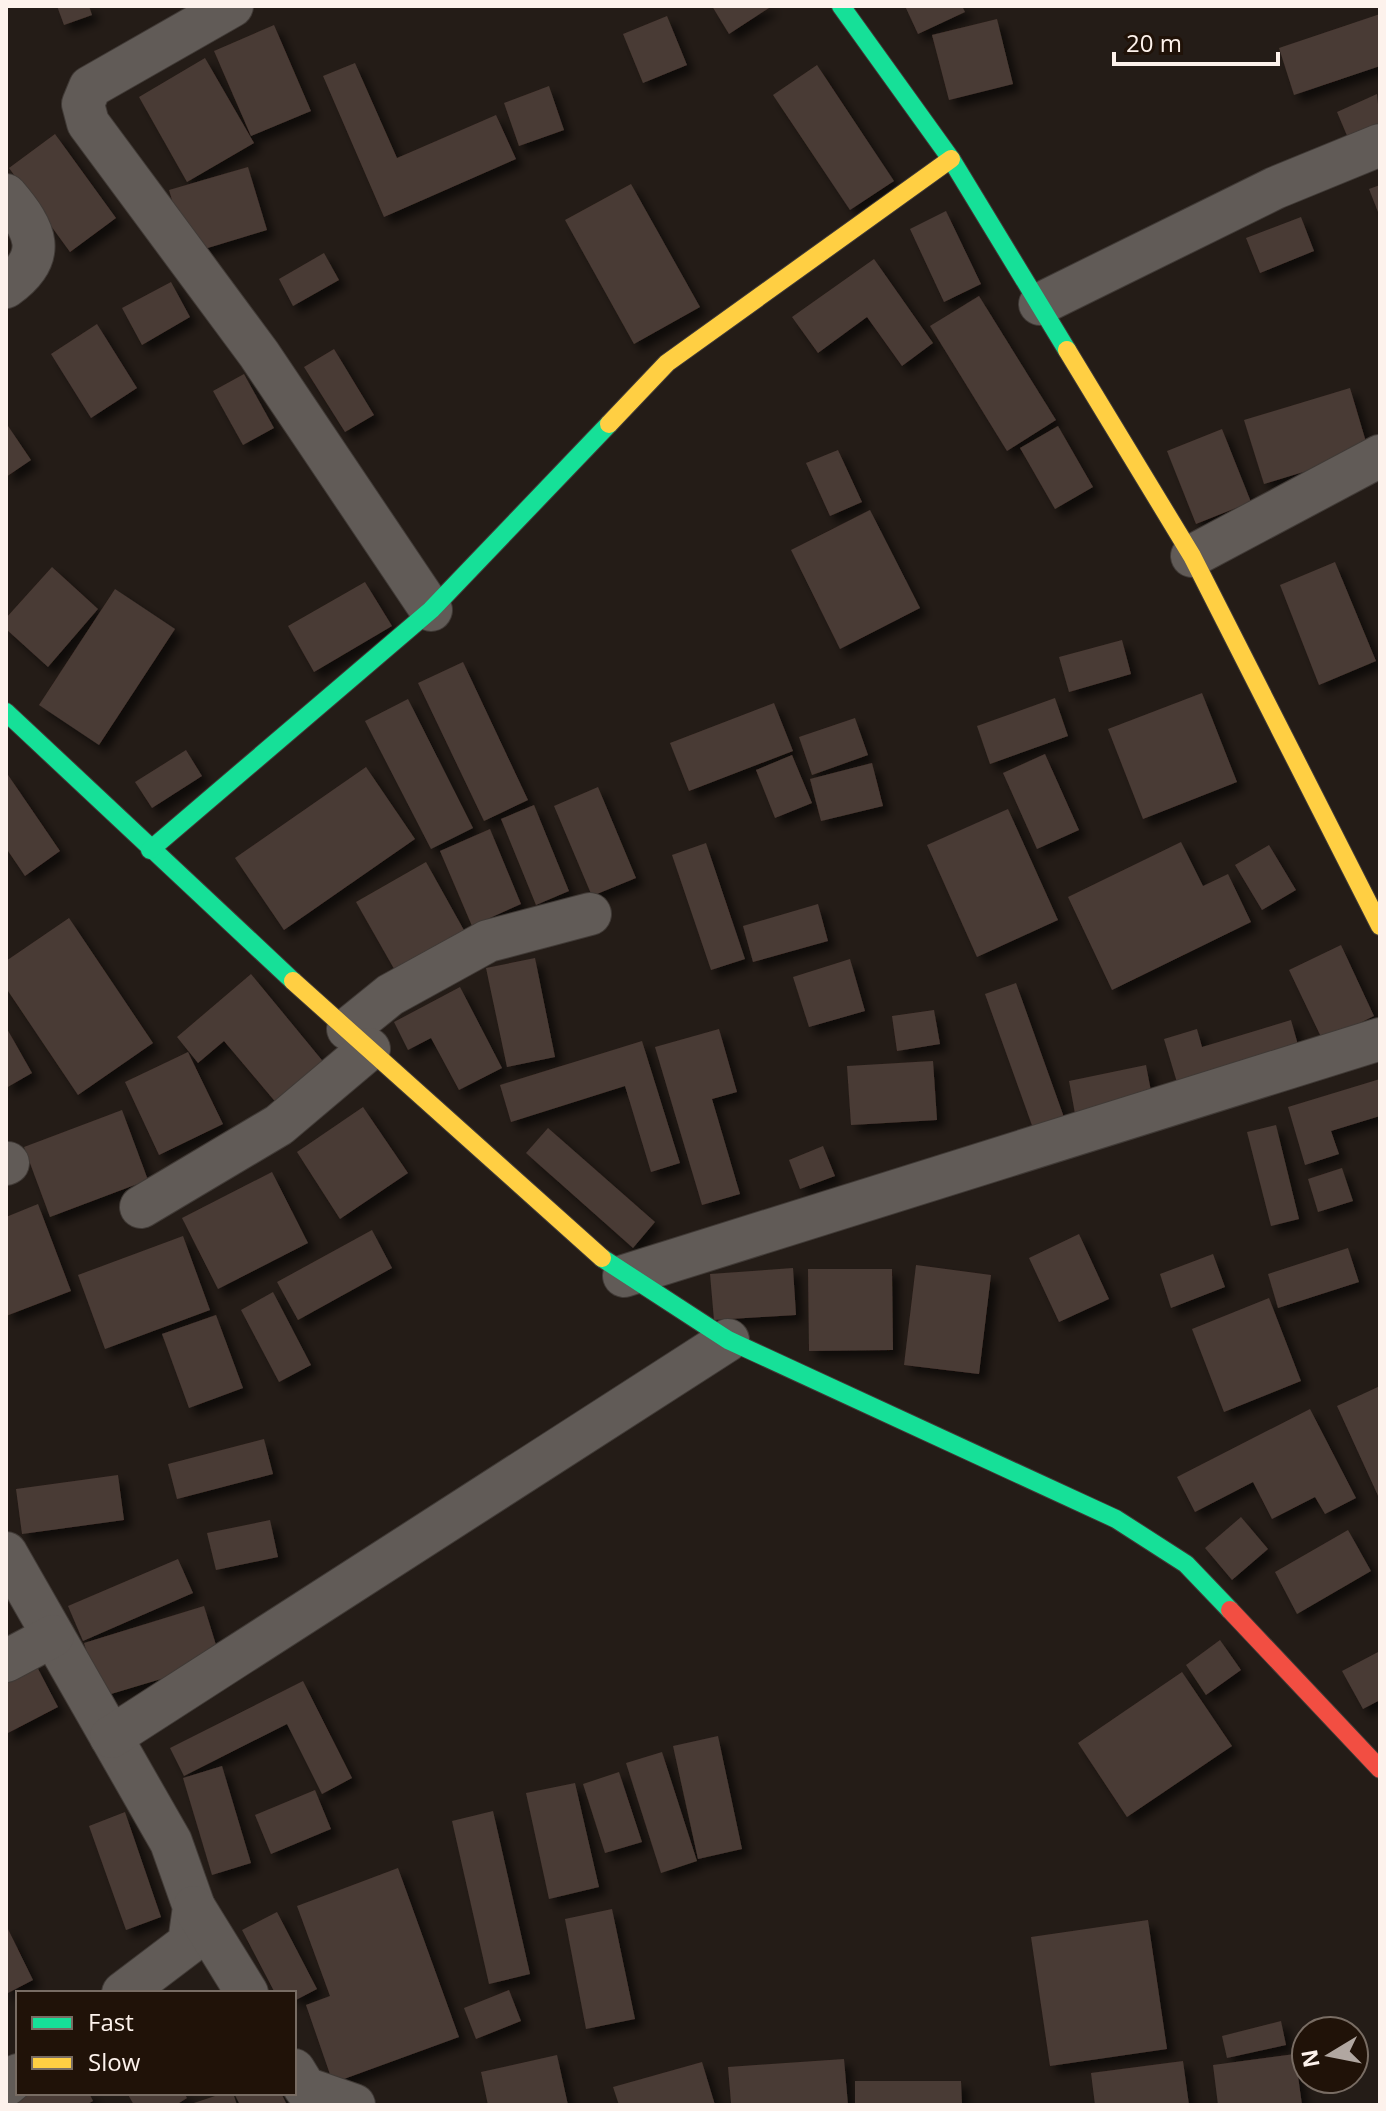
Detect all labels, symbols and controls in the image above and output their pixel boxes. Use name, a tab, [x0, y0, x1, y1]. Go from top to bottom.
scale bar	[1114, 16, 1278, 66]
text: 20 m	[1126, 26, 1182, 59]
legend	[16, 1991, 296, 2095]
text: Fast	[88, 2005, 134, 2038]
north arrow	[1290, 2015, 1370, 2095]
text: Slow	[88, 2045, 141, 2078]
text: N	[1293, 2047, 1326, 2070]

